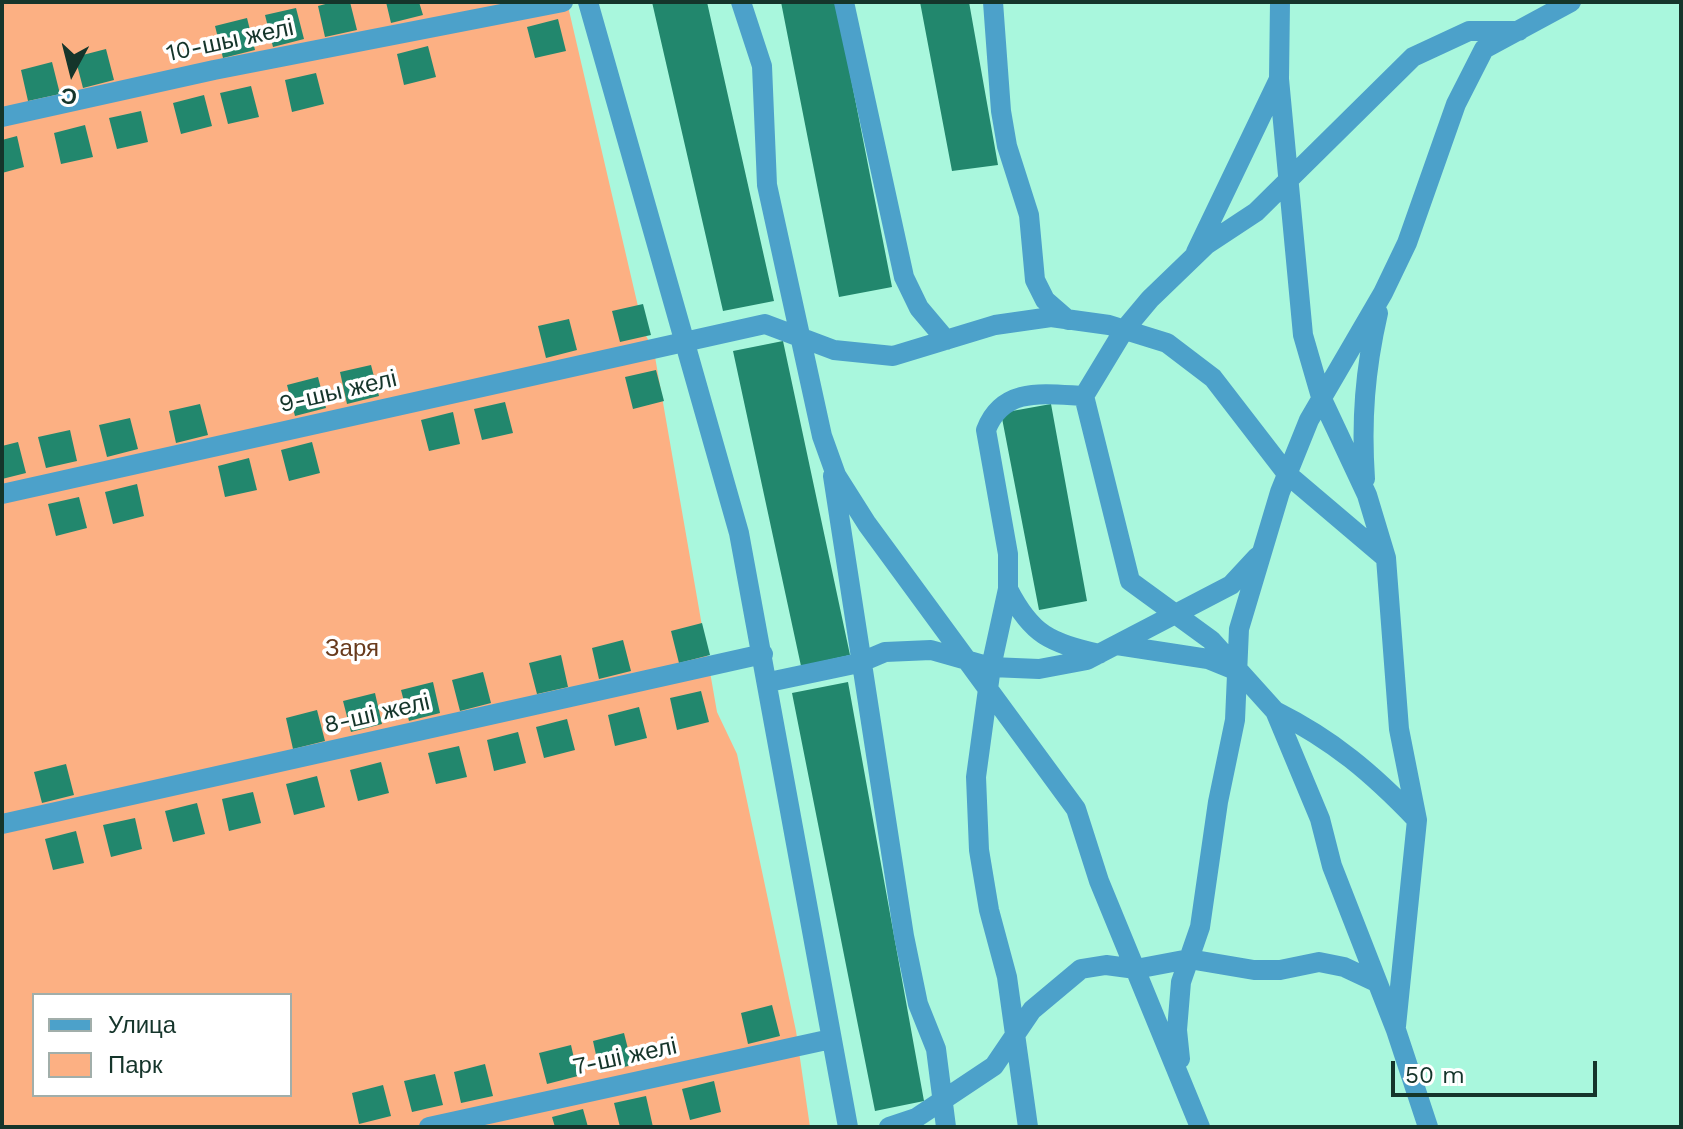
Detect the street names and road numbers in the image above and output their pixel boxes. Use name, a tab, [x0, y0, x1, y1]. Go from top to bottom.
street label: 10-шы желі	[164, 13, 296, 69]
street label: 9-шы желі	[276, 365, 400, 419]
street label: 8-ші желі	[321, 688, 433, 740]
street label: 7-ші желі	[571, 1032, 679, 1082]

